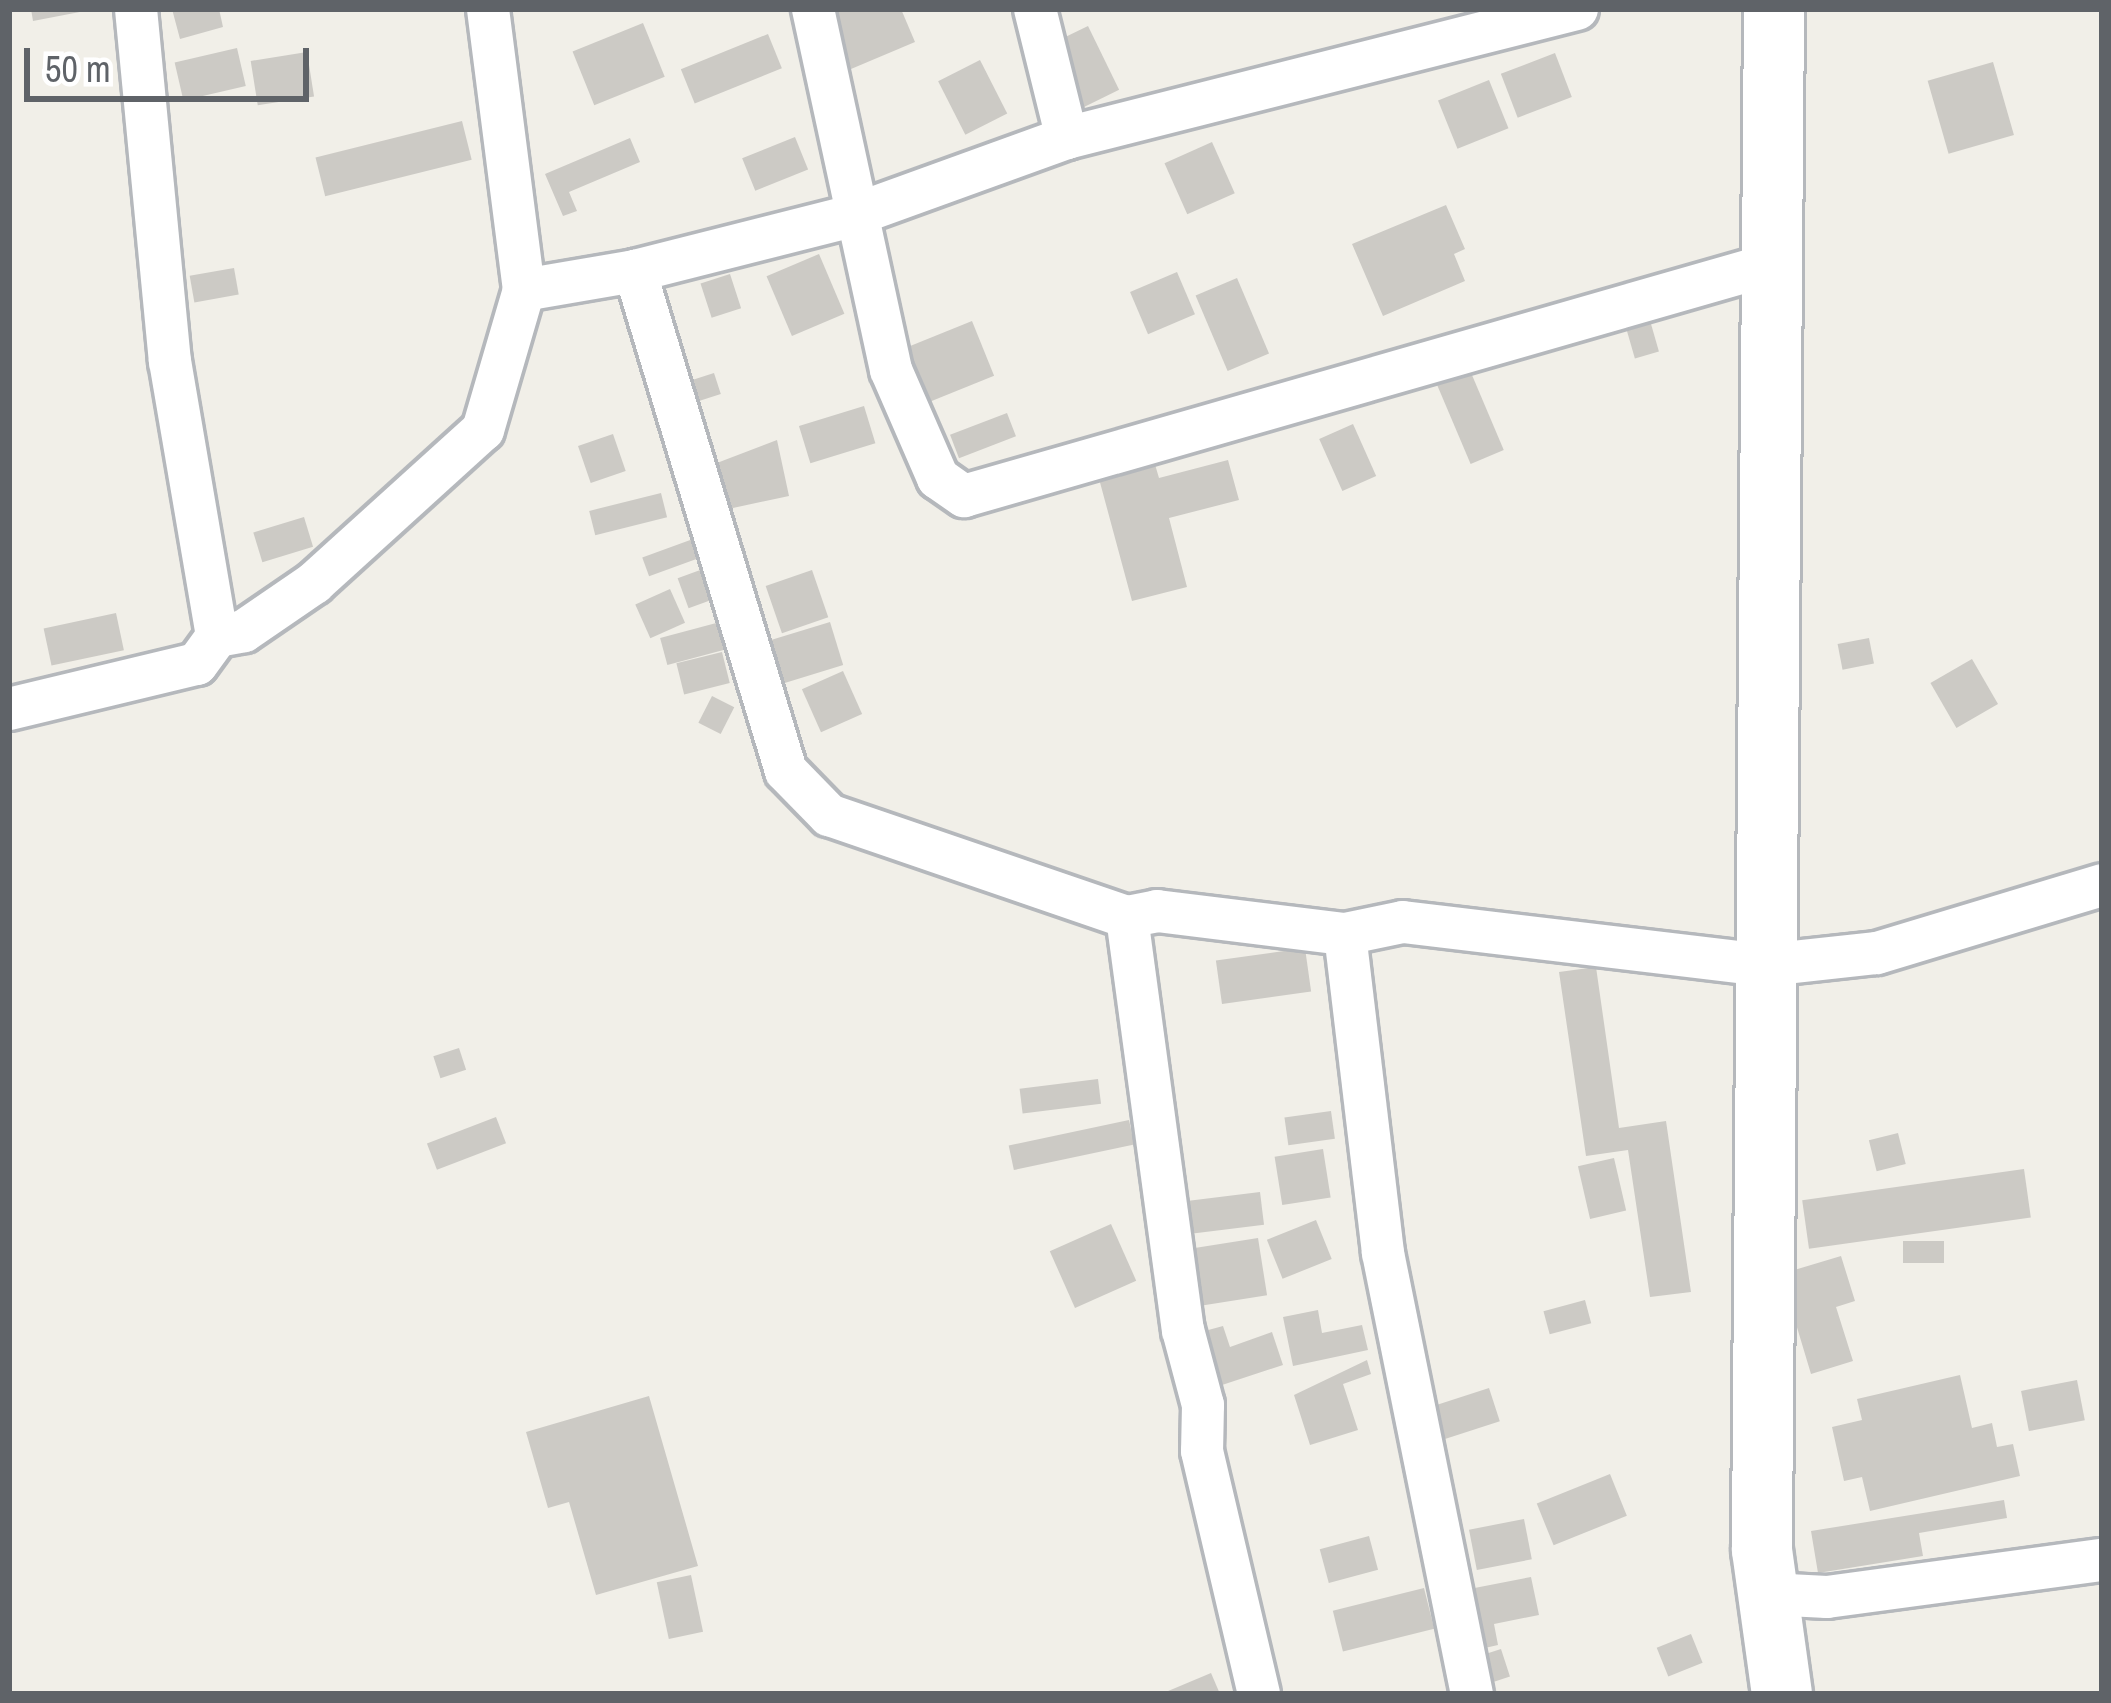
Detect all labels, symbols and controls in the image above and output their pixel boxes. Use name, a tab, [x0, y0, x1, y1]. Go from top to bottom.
scale bar	[30, 24, 315, 98]
text: 50 m	[45, 45, 111, 93]

